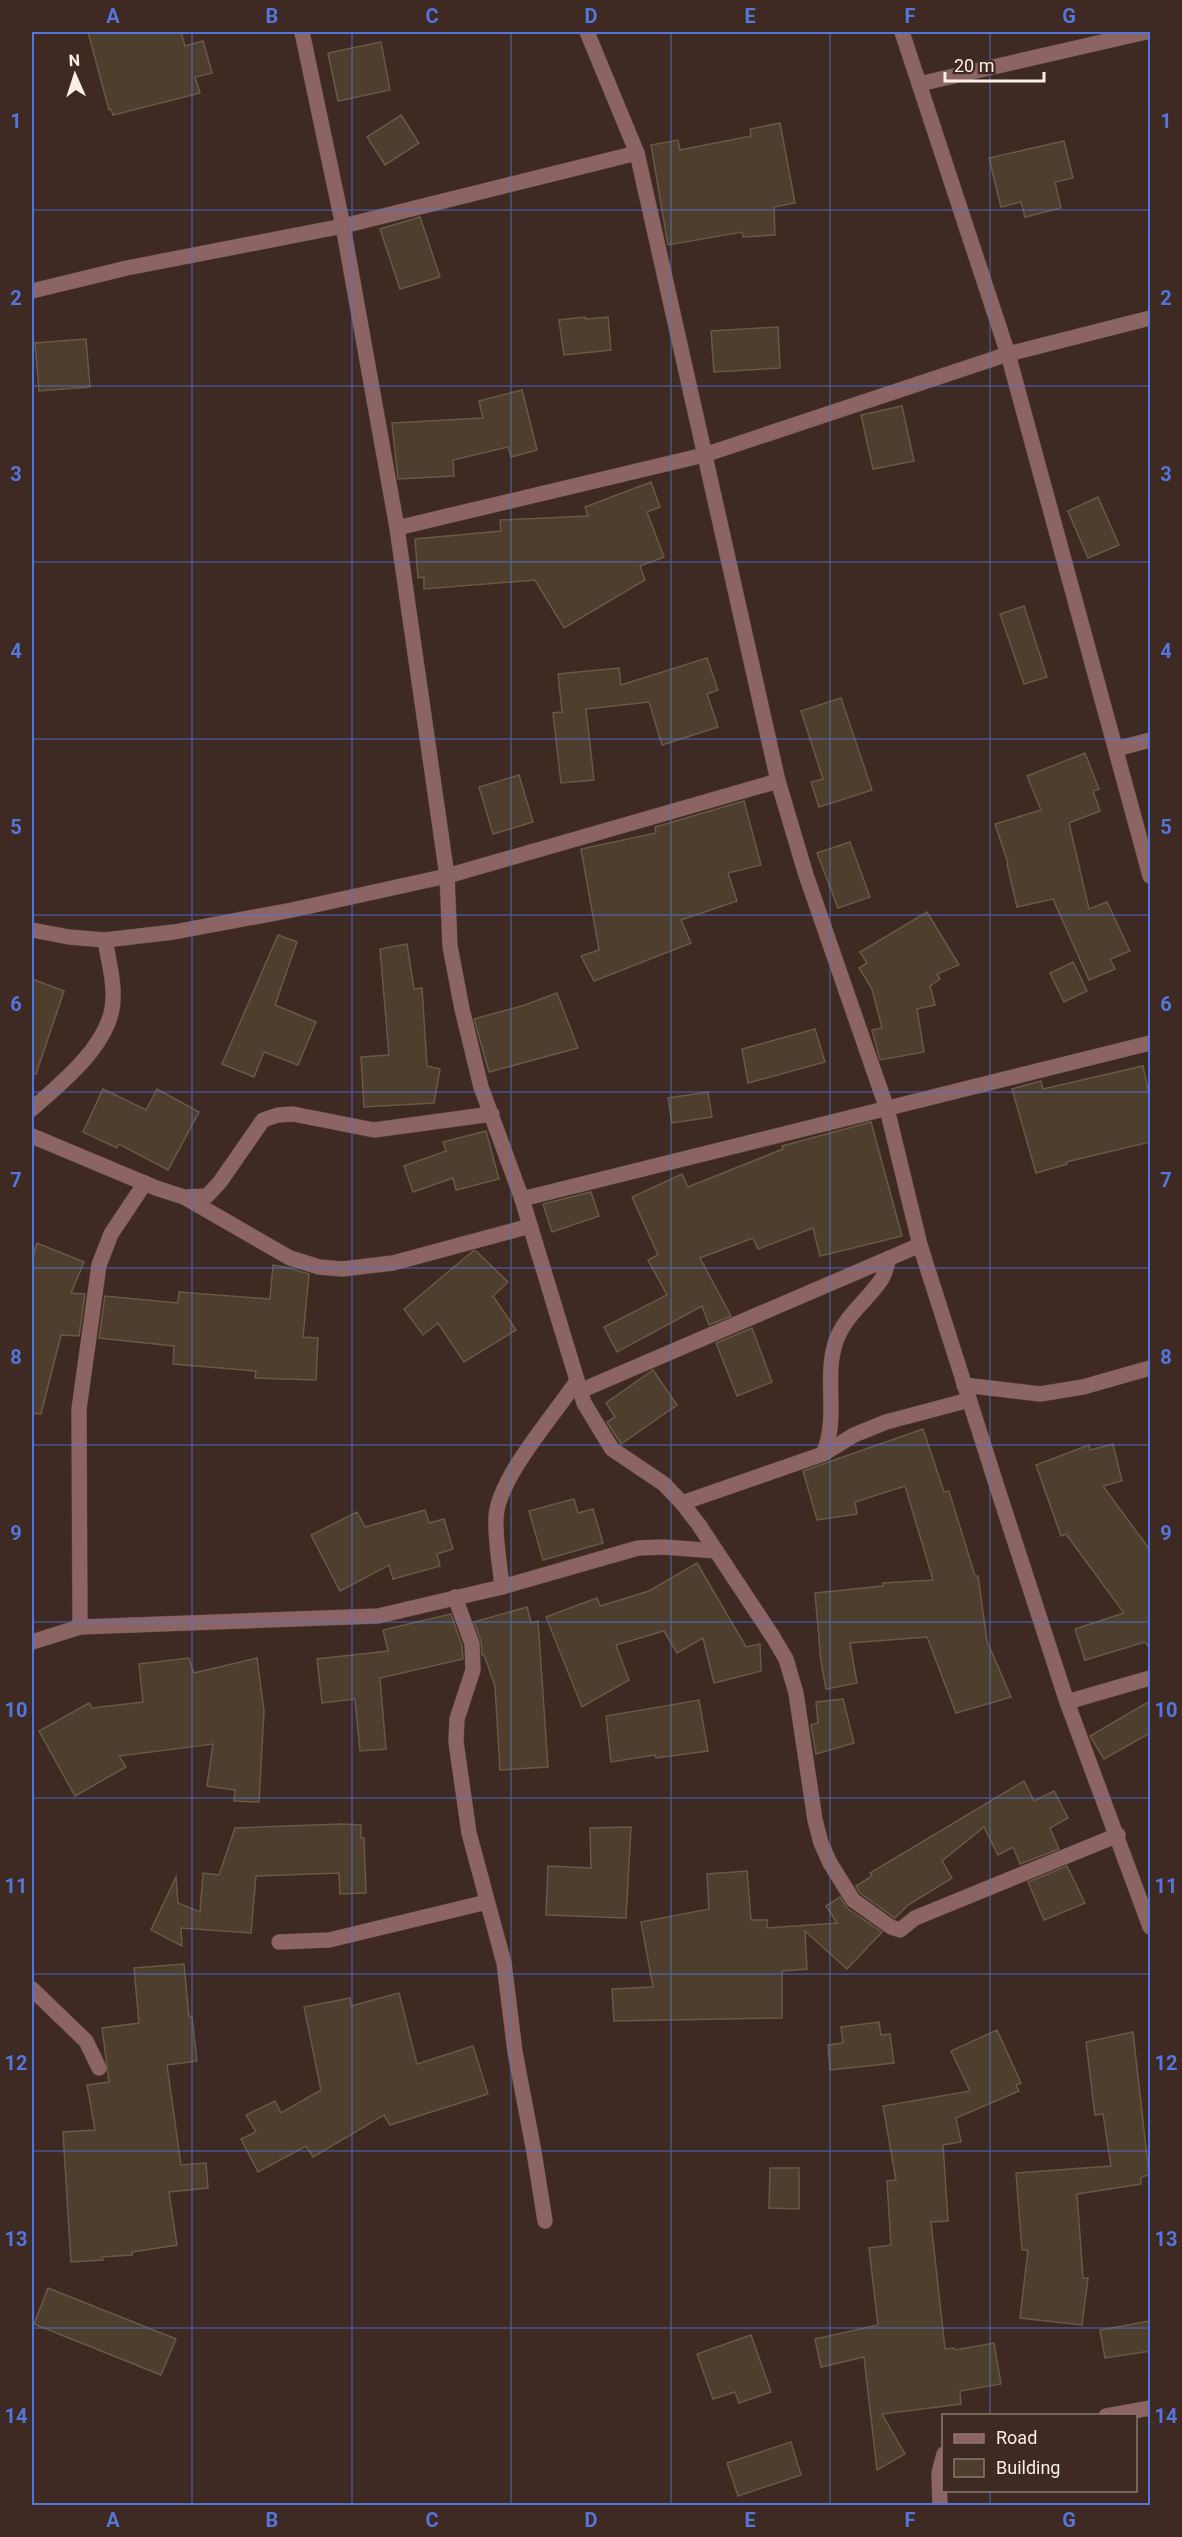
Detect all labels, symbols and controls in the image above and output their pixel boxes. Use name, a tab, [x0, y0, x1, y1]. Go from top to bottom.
text: A	[106, 4, 120, 28]
text: B	[266, 4, 278, 28]
text: C	[425, 4, 439, 28]
text: D	[585, 4, 598, 28]
text: E	[744, 4, 756, 28]
text: F	[905, 4, 916, 28]
text: G	[1062, 4, 1076, 28]
north arrow	[45, 45, 105, 105]
scale bar	[945, 45, 1044, 83]
text: N	[68, 51, 80, 70]
text: 20 m	[954, 55, 994, 76]
text: 1	[10, 109, 22, 133]
text: 1	[1160, 109, 1172, 133]
text: 2	[10, 286, 22, 310]
text: 2	[1160, 286, 1172, 310]
text: 3	[10, 462, 22, 486]
text: 3	[1160, 462, 1172, 486]
text: 4	[10, 639, 22, 663]
text: 4	[1160, 639, 1172, 663]
text: 5	[10, 815, 22, 839]
text: 5	[1160, 815, 1172, 839]
text: 6	[10, 992, 22, 1016]
text: 6	[1160, 992, 1172, 1016]
text: 7	[10, 1168, 22, 1192]
text: 7	[1160, 1168, 1172, 1192]
text: 8	[10, 1345, 22, 1369]
text: 8	[1160, 1345, 1172, 1369]
text: 9	[10, 1521, 22, 1545]
text: 9	[1160, 1521, 1172, 1545]
text: 10	[5, 1698, 27, 1722]
text: 10	[1155, 1698, 1177, 1722]
text: 11	[5, 1874, 27, 1898]
text: 11	[1155, 1874, 1177, 1898]
text: 12	[5, 2051, 27, 2075]
text: 12	[1155, 2051, 1177, 2075]
text: 13	[5, 2227, 27, 2251]
text: 13	[1155, 2227, 1177, 2251]
text: 14	[5, 2404, 27, 2428]
text: 14	[1155, 2404, 1177, 2428]
legend	[942, 2414, 1137, 2492]
text: Road	[996, 2427, 1037, 2448]
text: Building	[996, 2457, 1060, 2478]
text: A	[106, 2508, 120, 2532]
text: B	[266, 2508, 278, 2532]
text: C	[425, 2508, 439, 2532]
text: D	[585, 2508, 598, 2532]
text: E	[744, 2508, 756, 2532]
text: F	[905, 2508, 916, 2532]
text: G	[1062, 2508, 1076, 2532]

